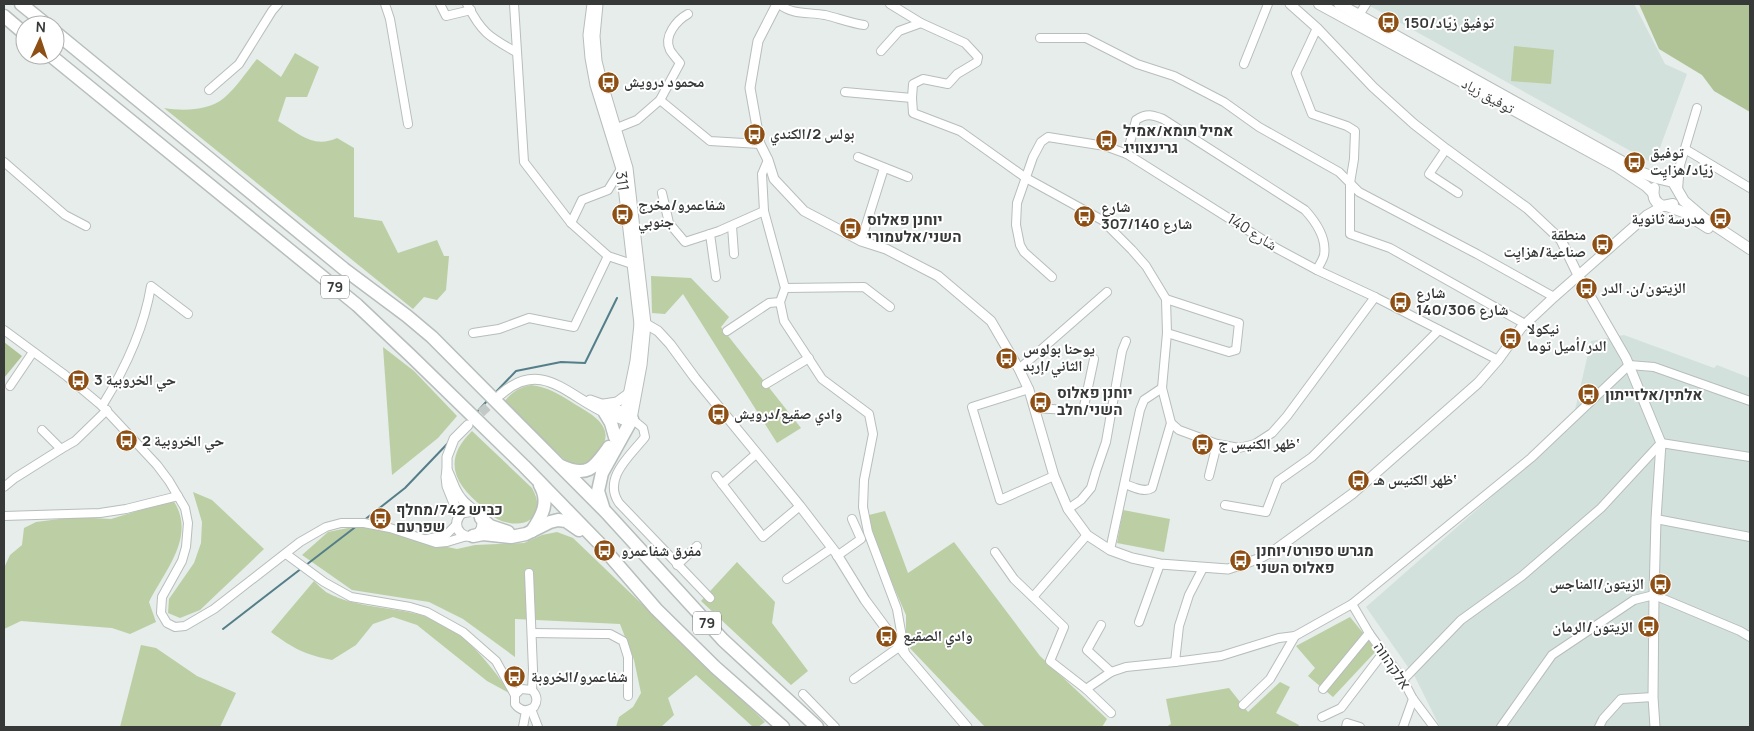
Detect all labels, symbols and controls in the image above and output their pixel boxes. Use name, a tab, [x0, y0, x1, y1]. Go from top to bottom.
bus stop icon: توفيق زيّاد/150	[1376, 11, 1400, 35]
place label: توفيق زيّاد/150	[1404, 12, 1494, 33]
north arrow	[15, 15, 65, 65]
text: N	[35, 17, 46, 36]
bus stop icon: محمود درويش	[596, 70, 620, 94]
place label: محمود درويش	[624, 71, 704, 92]
street label: توفيق زياد	[1458, 72, 1519, 119]
place label: אמיל תומא/אמיל גרינצוויג	[1123, 120, 1233, 158]
bus stop icon: بولس 2/الكندي	[742, 122, 766, 146]
place label: بولس 2/الكندي	[770, 123, 854, 146]
bus stop icon: אמיל תומא/אמיל גרינצוויג	[1095, 128, 1119, 152]
place label: توفيق زيّاد/هزايِت	[1650, 142, 1714, 181]
bus stop icon: توفيق زيّاد/هزايِت	[1622, 150, 1646, 174]
street label: 311	[611, 170, 634, 192]
place label: شفاعمرو/مخرج جنوبي	[638, 194, 726, 234]
place label: شارع 307/شارع 140	[1101, 196, 1192, 234]
bus stop icon: شفاعمرو/مخرج جنوبي	[610, 202, 634, 226]
bus stop icon: شارع 307/شارع 140	[1073, 204, 1097, 228]
bus stop icon: مدرسة ثانوية	[1709, 207, 1733, 231]
street label: شارع 140	[1223, 208, 1281, 255]
place label: مدرسة ثانوية	[1631, 208, 1705, 229]
place label: יוחנן פאלוס השני/אלעמורי	[867, 209, 961, 247]
bus stop icon: יוחנן פאלוס השני/אלעמורי	[839, 217, 863, 241]
place label: منطقة صناعية/هزايِت	[1503, 224, 1586, 263]
bus stop icon: منطقة صناعية/هزايِت	[1590, 232, 1614, 256]
road number: 79	[321, 276, 349, 298]
bus stop icon: الزيتون/ن. الدر	[1574, 276, 1598, 300]
place label: الزيتون/ن. الدر	[1601, 277, 1686, 298]
place label: شارع 140/شارع 306	[1416, 282, 1509, 320]
bus stop icon: شارع 140/شارع 306	[1388, 290, 1412, 314]
place label: نيكولا الدر/أميل توما	[1527, 318, 1607, 356]
bus stop icon: نيكولا الدر/أميل توما	[1499, 326, 1523, 350]
place label: يوحنا بولوس الثاني/إربد	[1023, 338, 1095, 378]
bus stop icon: يوحنا بولوس الثاني/إربد	[995, 346, 1019, 370]
bus stop icon: حي الخروبية 3	[66, 368, 90, 392]
place label: حي الخروبية 3	[94, 369, 176, 392]
place label: יוחנן פאלוס השני/חלב	[1057, 382, 1133, 420]
bus stop icon: אלתין/אלזייתון	[1577, 383, 1601, 407]
place label: אלתין/אלזייתון	[1605, 384, 1702, 405]
bus stop icon: יוחנן פאלוס השני/חלב	[1029, 390, 1053, 414]
bus stop icon: وادي صقيع/درويش	[706, 402, 730, 426]
place label: وادي صقيع/درويش	[734, 403, 842, 426]
bus stop icon: حي الخروبية 2	[114, 429, 138, 453]
place label: حي الخروبية 2	[142, 430, 225, 453]
bus stop icon: ظهر الكنيس ج‘	[1190, 432, 1214, 456]
place label: ظهر الكنيس ج‘	[1218, 433, 1300, 454]
bus stop icon: ظهر الكنيس هـ‘	[1346, 468, 1370, 492]
place label: ظهر الكنيس هـ‘	[1373, 469, 1457, 490]
place label: כביש 742/מחלף שפרעם	[396, 499, 503, 537]
bus stop icon: כביש 742/מחלף שפרעם	[368, 507, 392, 531]
bus stop icon: مفرق شفاعمرو	[593, 539, 617, 563]
place label: مفرق شفاعمرو	[621, 540, 701, 561]
place label: מגרש ספורט/יוחנן פאלוס השני	[1256, 540, 1374, 578]
bus stop icon: מגרש ספורט/יוחנן פאלוס השני	[1228, 548, 1252, 572]
bus stop icon: الزيتون/المناجس	[1648, 572, 1672, 596]
place label: الزيتون/المناجس	[1549, 573, 1644, 594]
road number: 79	[693, 612, 721, 634]
bus stop icon: الزيتون/الرمان	[1637, 615, 1661, 639]
place label: الزيتون/الرمان	[1552, 616, 1633, 637]
bus stop icon: وادي الصقيع	[875, 624, 899, 648]
place label: وادي الصقيع	[903, 625, 973, 648]
street label: אלקהווה	[1369, 638, 1416, 694]
bus stop icon: شفاعمرو/الخروبة	[503, 665, 527, 689]
place label: شفاعمرو/الخروبة	[531, 666, 628, 687]

